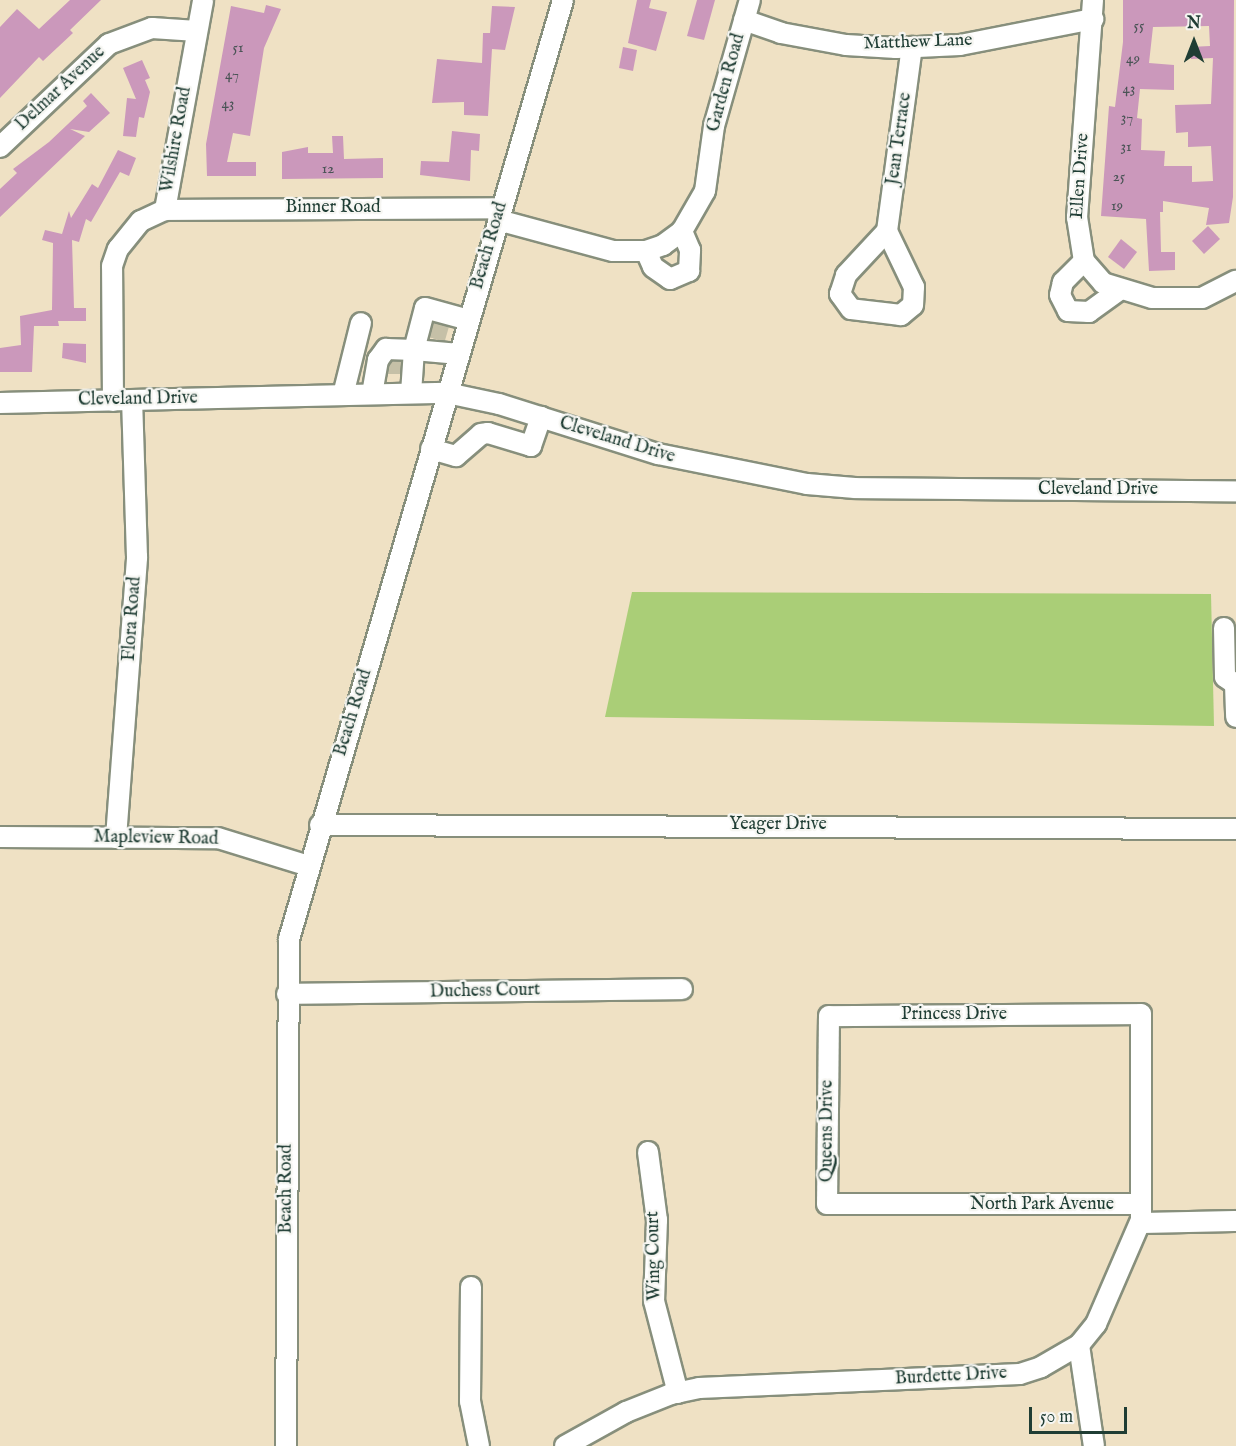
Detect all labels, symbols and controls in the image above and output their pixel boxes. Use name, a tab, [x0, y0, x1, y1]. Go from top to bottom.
north arrow	[1164, 12, 1224, 72]
text: N	[1187, 14, 1201, 34]
house number: 55	[1134, 17, 1144, 35]
street label: Matthew Lane	[863, 30, 973, 56]
street label: Garden Road	[704, 32, 750, 134]
house number: 51	[232, 39, 244, 57]
street label: Delmar Avenue	[12, 42, 110, 136]
house number: 49	[1126, 50, 1140, 68]
house number: 47	[225, 66, 239, 84]
house number: 43	[1123, 80, 1135, 98]
street label: Wilshire Road	[157, 85, 197, 195]
street label: Jean Terrace	[883, 91, 917, 187]
house number: 43	[222, 95, 234, 113]
house number: 37	[1121, 109, 1133, 127]
street label: Ellen Drive	[1067, 132, 1095, 220]
house number: 31	[1120, 138, 1132, 156]
house number: 12	[322, 160, 334, 178]
house number: 25	[1113, 168, 1125, 186]
street label: Binner Road	[285, 197, 381, 219]
house number: 19	[1111, 197, 1123, 215]
street label: Beach Road	[467, 200, 513, 292]
street label: Cleveland Drive	[78, 388, 198, 412]
street label: Cleveland Drive	[557, 413, 677, 469]
street label: Cleveland Drive	[1038, 479, 1158, 501]
street label: Flora Road	[119, 576, 147, 662]
street label: Beach Road	[331, 667, 377, 759]
street label: Yeager Drive	[729, 814, 827, 836]
street label: Mapleview Road	[93, 827, 219, 851]
street label: Duchess Court	[430, 980, 540, 1004]
street label: Princess Drive	[901, 1004, 1007, 1026]
street label: Queens Drive	[817, 1080, 839, 1182]
street label: Beach Road	[276, 1144, 298, 1234]
street label: North Park Avenue	[970, 1194, 1114, 1216]
street label: Wing Court	[643, 1211, 667, 1301]
street label: Burdette Drive	[894, 1363, 1008, 1391]
scale bar	[1032, 1395, 1130, 1433]
text: 50 m	[1040, 1406, 1073, 1429]

